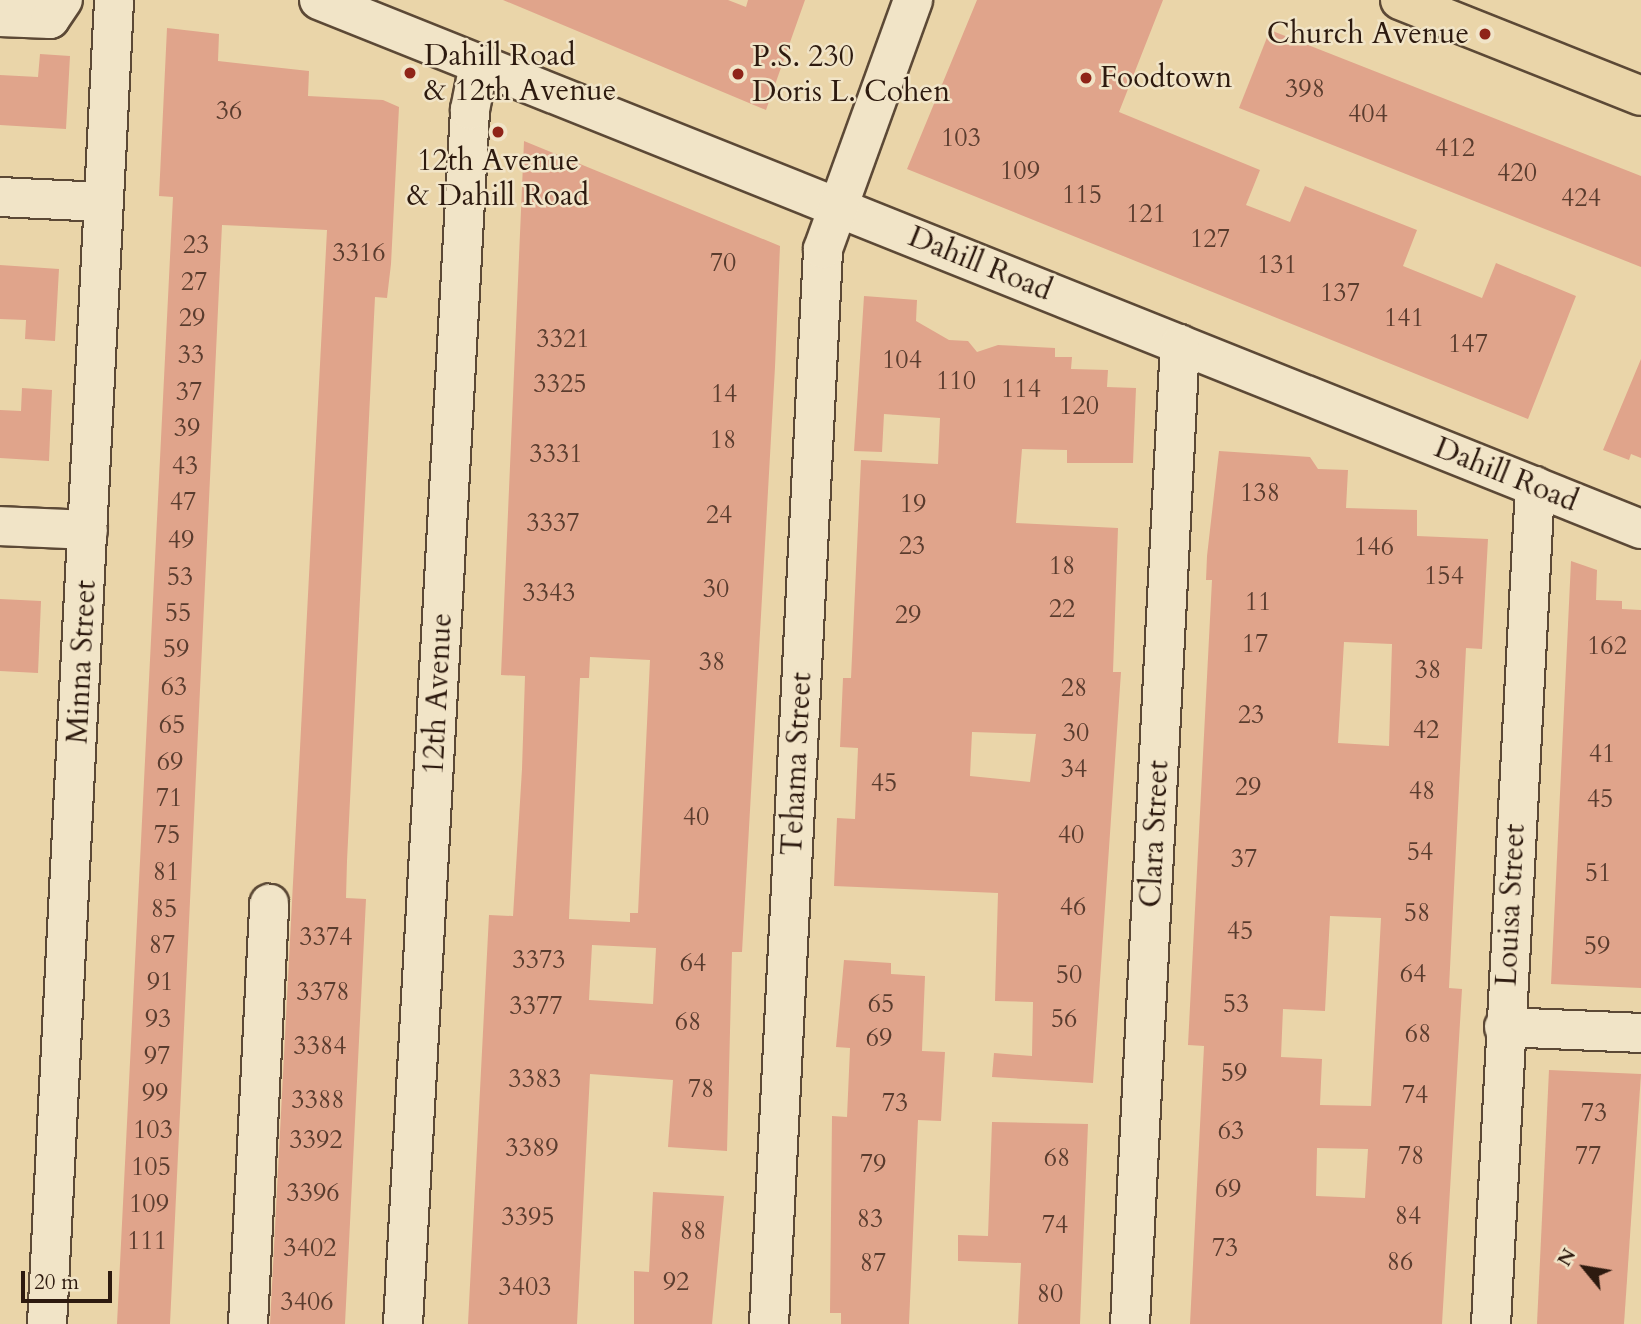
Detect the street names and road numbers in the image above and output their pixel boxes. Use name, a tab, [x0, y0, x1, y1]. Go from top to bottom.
street label: Dahill Road	[903, 219, 1057, 309]
street label: Dahill Road	[1429, 430, 1583, 520]
street label: Minna Street	[60, 579, 104, 745]
street label: 12th Avenue	[416, 612, 460, 776]
street label: Tehama Street	[774, 671, 820, 857]
street label: Clara Street	[1133, 759, 1177, 909]
street label: Louisa Street	[1489, 823, 1533, 987]

